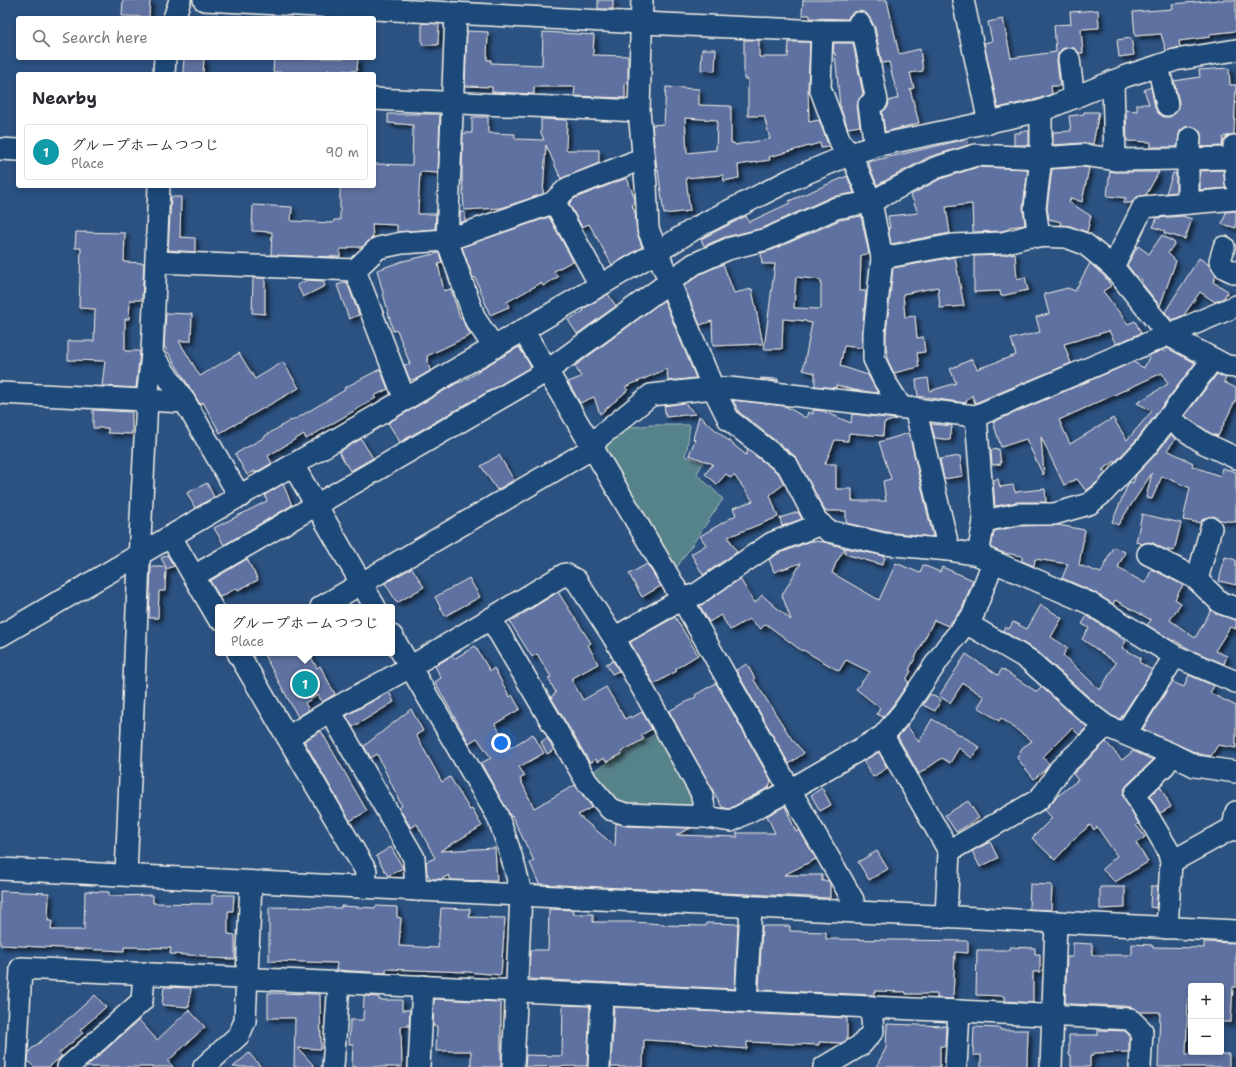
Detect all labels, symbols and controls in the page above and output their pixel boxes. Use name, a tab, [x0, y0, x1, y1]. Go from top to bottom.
search box	[16, 16, 376, 60]
icon: search	[30, 27, 52, 49]
text: Search here	[62, 28, 148, 48]
text: Nearby	[32, 87, 97, 109]
text: グループホームつつじ	[71, 135, 219, 155]
text: 1	[43, 144, 49, 161]
text: 90 m	[325, 144, 359, 161]
text: Place	[71, 155, 104, 172]
popup	[215, 604, 395, 656]
text: グループホームつつじ	[231, 613, 379, 633]
text: Place	[231, 633, 264, 650]
pin: 1	[292, 669, 318, 699]
your location	[491, 733, 511, 753]
map controls	[1188, 983, 1224, 1055]
button: +	[1188, 983, 1224, 1019]
button: −	[1188, 1019, 1224, 1055]

